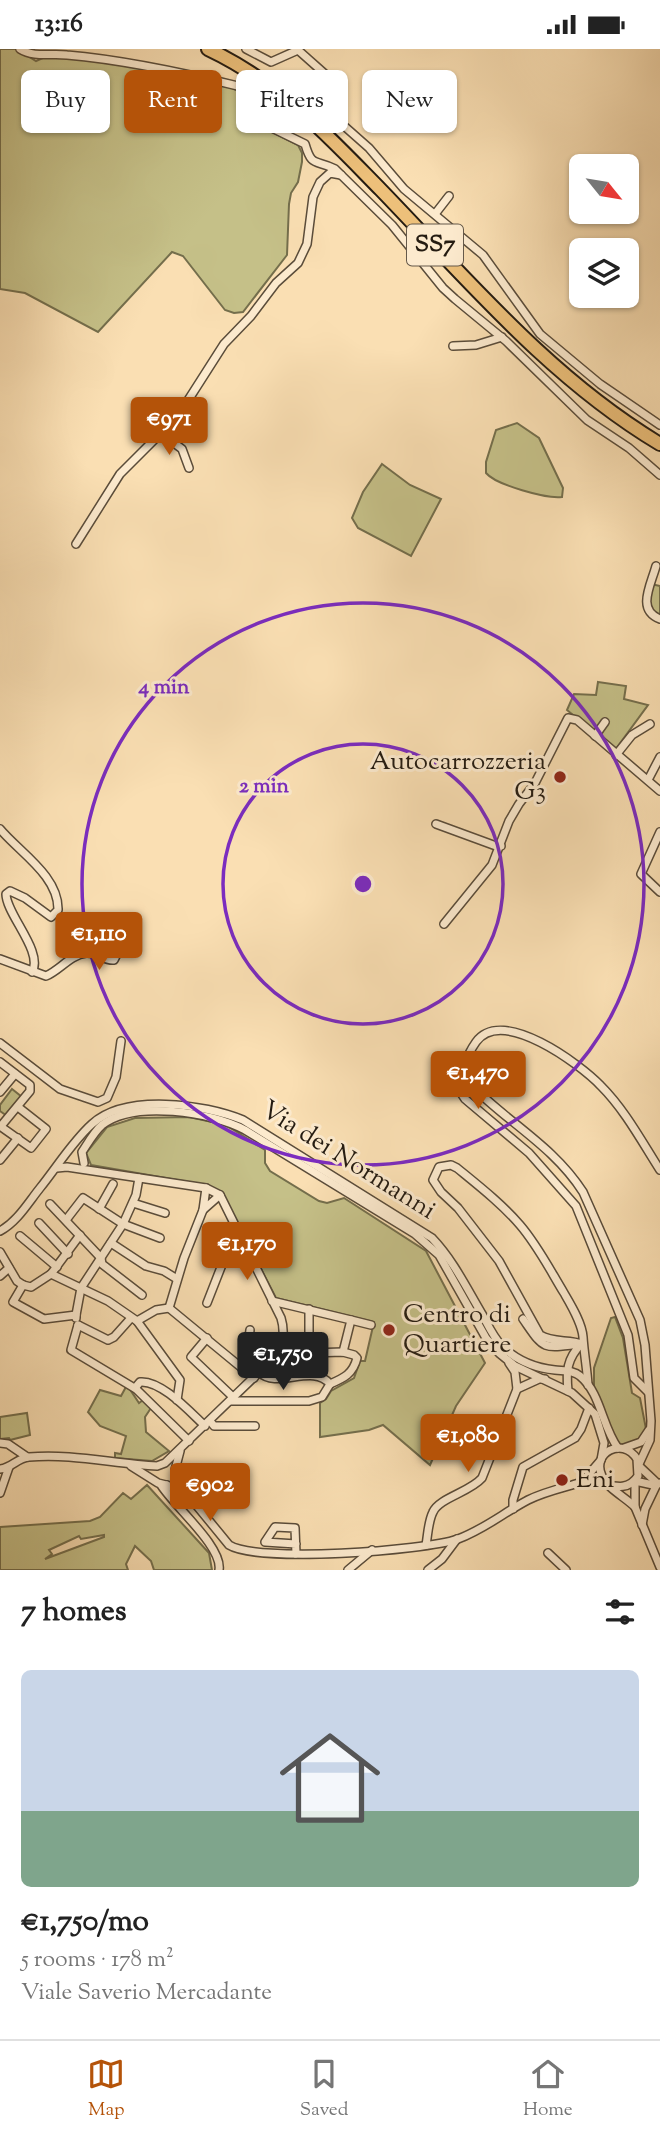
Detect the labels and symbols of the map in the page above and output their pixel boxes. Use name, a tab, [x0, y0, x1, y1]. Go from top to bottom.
north arrow	[569, 154, 639, 224]
road number: SS7	[407, 225, 463, 265]
pin: €971	[128, 397, 210, 457]
text: 4 min	[138, 673, 190, 703]
place label: Autocarrozzeria G3	[370, 744, 546, 811]
marker: Autocarrozzeria G3	[552, 769, 568, 785]
text: 2 min	[239, 772, 290, 802]
centre of rings	[351, 872, 375, 896]
pin: €1,110	[42, 913, 156, 972]
pin: €1,470	[421, 1051, 535, 1111]
street label: Via dei Normanni	[253, 1092, 443, 1230]
pin: €1,170	[190, 1223, 304, 1282]
place label: Centro di Quartiere	[403, 1297, 511, 1364]
marker: Centro di Quartiere	[381, 1322, 397, 1338]
pin: €1,750	[226, 1333, 340, 1392]
pin: €1,080	[411, 1415, 525, 1474]
place label: Eni	[576, 1462, 614, 1499]
pin: €902	[169, 1463, 251, 1523]
marker: Eni	[554, 1472, 570, 1488]

